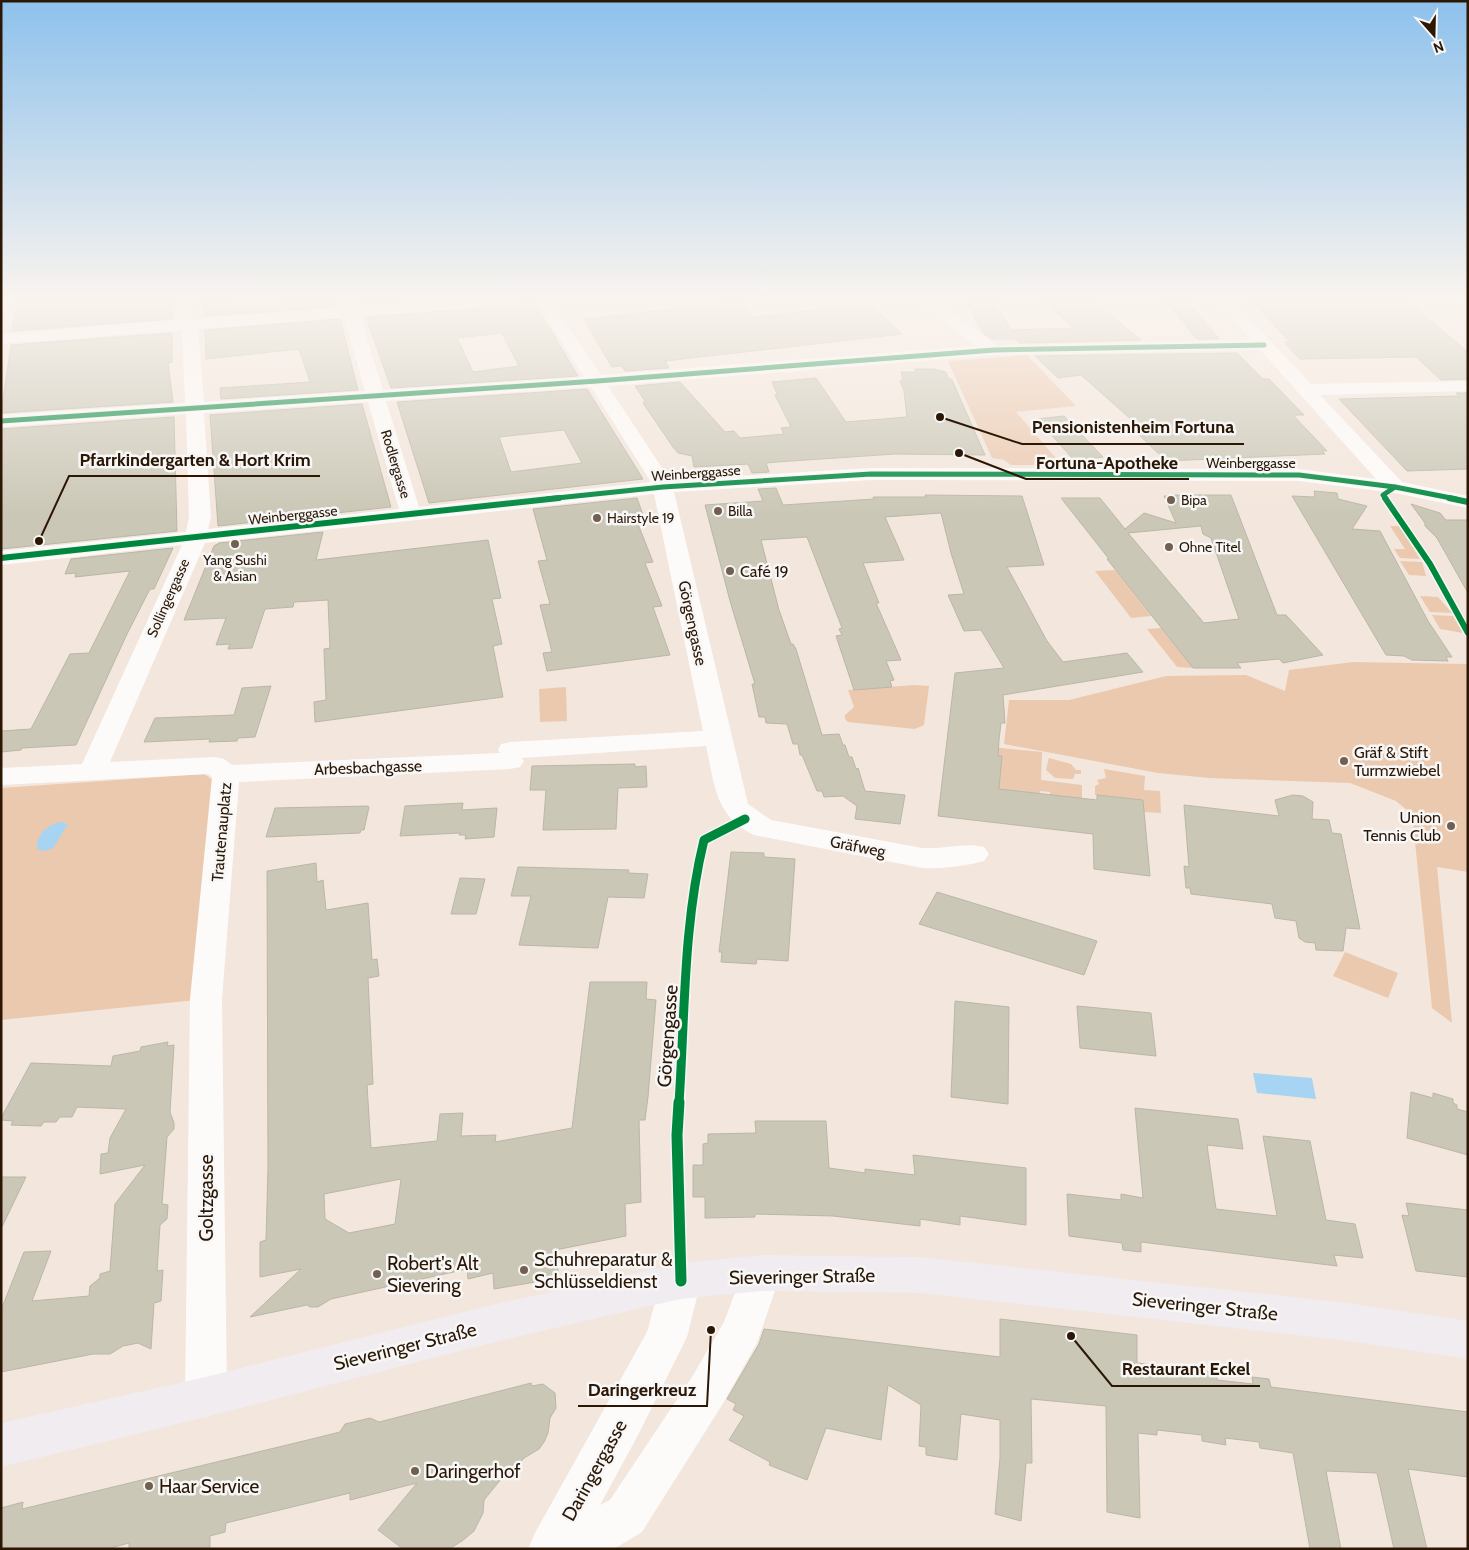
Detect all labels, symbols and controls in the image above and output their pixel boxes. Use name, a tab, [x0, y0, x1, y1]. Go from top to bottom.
north arrow	[1409, 10, 1459, 60]
text: N	[1431, 37, 1446, 57]
callout: Pensionistenheim Fortuna	[1022, 411, 1244, 444]
text: Pensionistenheim Fortuna	[1032, 416, 1234, 438]
street label: Rodlergasse	[377, 427, 415, 501]
callout: Pfarrkindergarten & Hort Krim	[69, 443, 320, 476]
callout: Fortuna-Apotheke	[1026, 446, 1189, 479]
text: Pfarrkindergarten & Hort Krim	[79, 449, 311, 471]
text: Fortuna-Apotheke	[1036, 452, 1178, 474]
street label: Weinberggasse	[1206, 454, 1296, 472]
street label: Weinberggasse	[651, 461, 741, 485]
place label: Bipa	[1181, 491, 1207, 509]
marker: Bipa	[1165, 494, 1177, 506]
street label: Weinberggasse	[248, 501, 338, 529]
place label: Billa	[728, 502, 753, 520]
marker: Billa	[712, 505, 724, 517]
place label: Hairstyle 19	[607, 509, 675, 527]
marker: Hairstyle 19	[591, 512, 603, 524]
marker: Yang Sushi & Asian	[229, 538, 241, 550]
place label: Ohne Titel	[1179, 538, 1242, 556]
marker: Ohne Titel	[1163, 541, 1175, 553]
place label: Yang Sushi & Asian	[202, 551, 267, 585]
street label: Sollingergasse	[143, 556, 193, 640]
place label: Café 19	[740, 562, 789, 581]
marker: Café 19	[724, 565, 736, 577]
street label: Görgengasse	[674, 579, 711, 667]
place label: Gräf & Stift Turmzwiebel	[1354, 743, 1440, 780]
marker: Gräf & Stift Turmzwiebel	[1338, 755, 1350, 767]
street label: Arbesbachgasse	[314, 756, 422, 779]
street label: Trautenauplatz	[208, 781, 235, 883]
place label: Union Tennis Club	[1363, 808, 1441, 845]
marker: Union Tennis Club	[1445, 820, 1457, 832]
street label: Gräfweg	[829, 832, 888, 861]
street label: Görgengasse	[652, 984, 683, 1088]
street label: Goltzgasse	[195, 1154, 218, 1241]
place label: Schuhreparatur & Schlüsseldienst	[534, 1248, 673, 1293]
place label: Robert's Alt Sievering	[387, 1252, 479, 1297]
marker: Schuhreparatur & Schlüsseldienst	[518, 1264, 530, 1276]
street label: Sieveringer Straße	[729, 1264, 876, 1289]
marker: Robert's Alt Sievering	[371, 1268, 383, 1280]
street label: Sieveringer Straße	[1131, 1287, 1279, 1326]
street label: Sieveringer Straße	[331, 1318, 479, 1375]
callout: Restaurant Eckel	[1112, 1353, 1260, 1386]
text: Restaurant Eckel	[1122, 1358, 1250, 1380]
callout: Daringerkreuz	[578, 1373, 707, 1406]
text: Daringerkreuz	[588, 1379, 697, 1401]
street label: Daringergasse	[557, 1415, 632, 1525]
place label: Daringerhof	[425, 1460, 521, 1483]
marker: Daringerhof	[409, 1465, 421, 1477]
place label: Haar Service	[159, 1475, 259, 1498]
marker: Haar Service	[143, 1480, 155, 1492]

